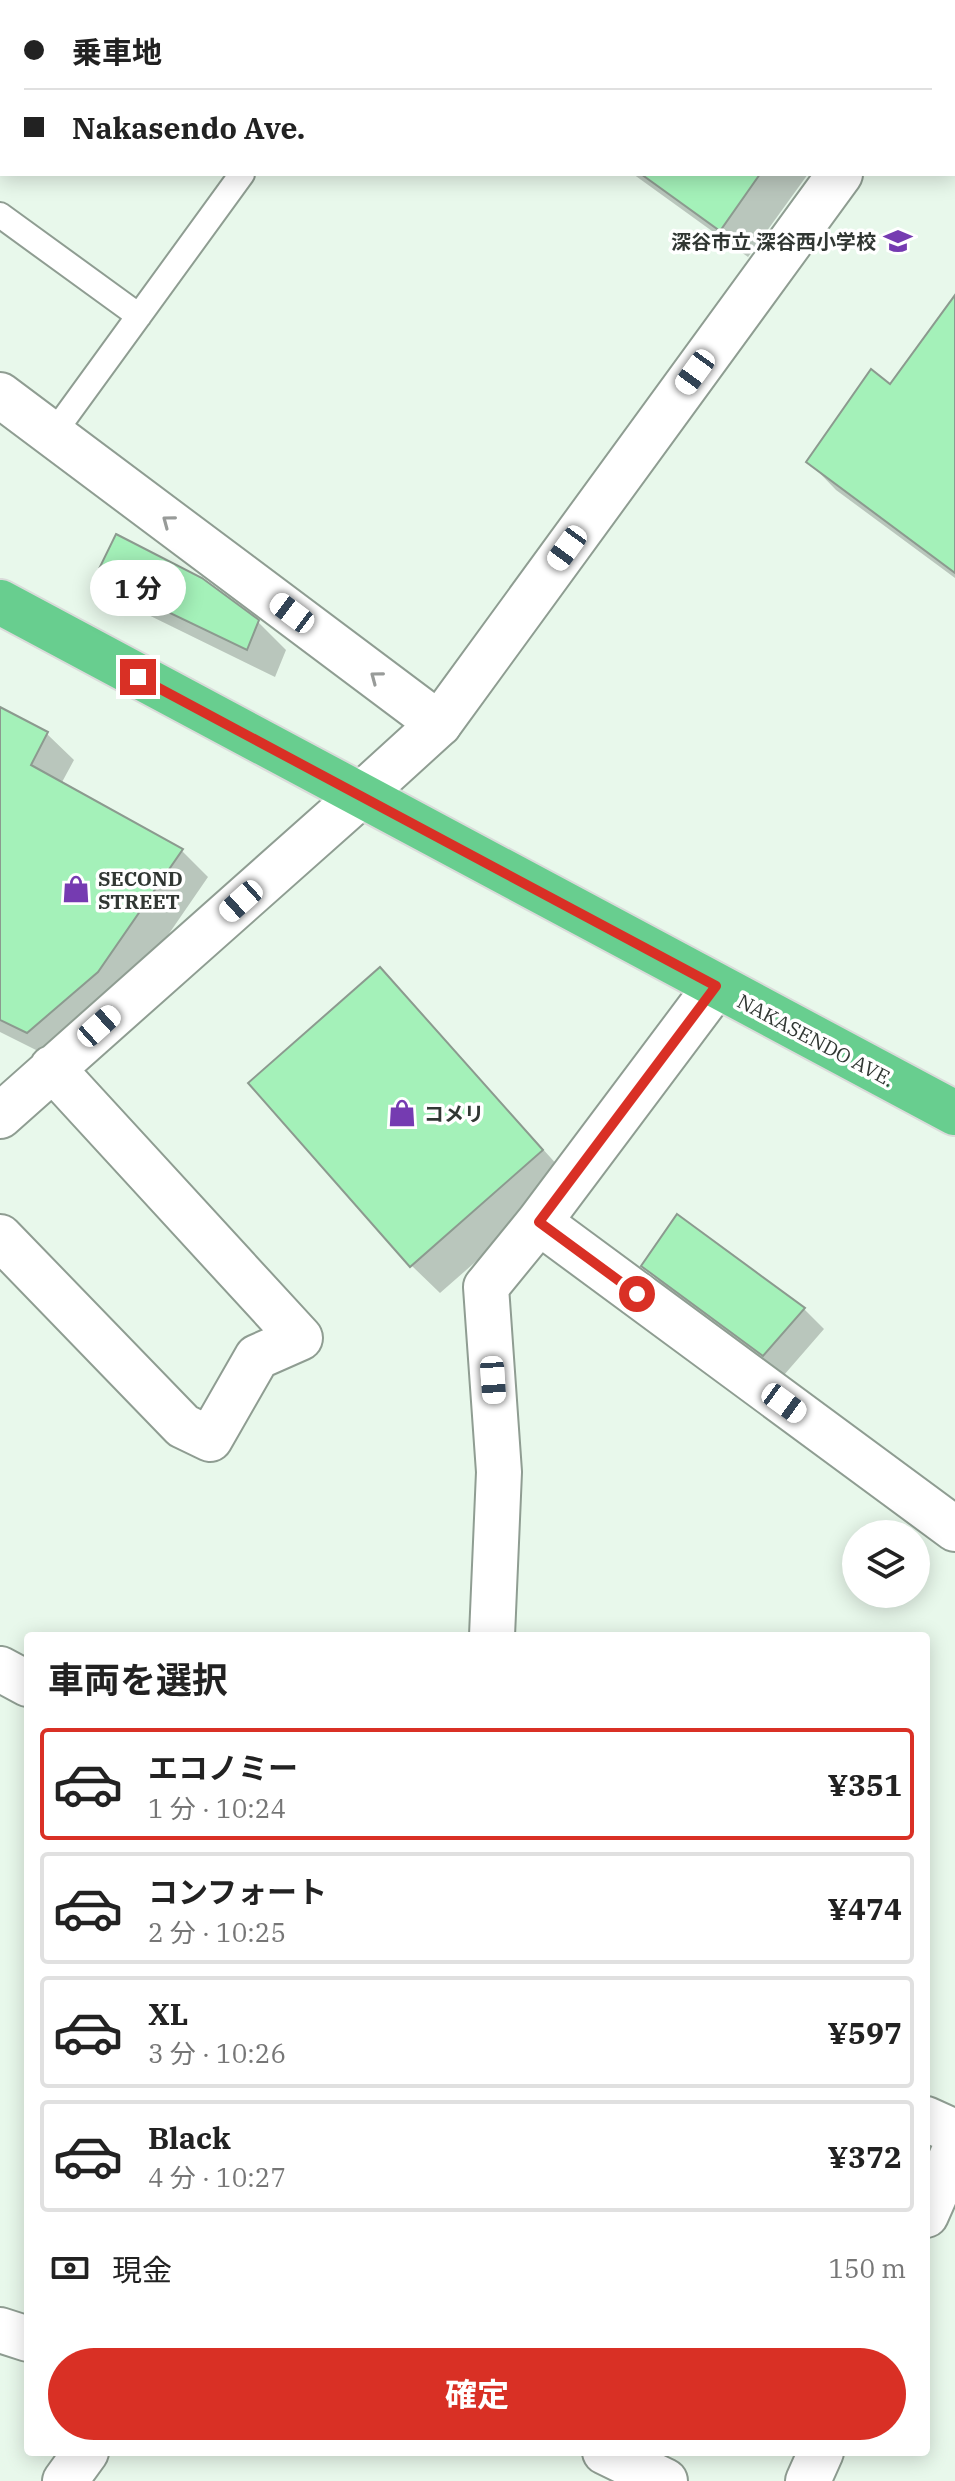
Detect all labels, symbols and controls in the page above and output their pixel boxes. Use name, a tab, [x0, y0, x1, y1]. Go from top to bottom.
text: 乗車地	[72, 32, 162, 71]
text: Nakasendo Ave.	[72, 108, 305, 147]
school or university icon: 深谷市立 深谷西小学校	[883, 226, 913, 256]
place label: 深谷市立 深谷西小学校	[671, 228, 876, 255]
car	[671, 346, 719, 398]
one-way arrow	[163, 516, 177, 530]
car	[543, 522, 591, 574]
callout: 1 分	[90, 561, 186, 617]
text: 1 分	[114, 571, 162, 605]
car	[266, 589, 318, 637]
route end	[120, 659, 156, 695]
one-way arrow	[371, 672, 385, 686]
place label: SECOND STREET	[98, 865, 183, 915]
shop icon: SECOND STREET	[61, 874, 91, 904]
car	[215, 876, 267, 926]
street label: NAKASENDO AVE.	[733, 987, 899, 1093]
car	[73, 1001, 125, 1051]
shop icon: コメリ	[387, 1098, 417, 1128]
place label: コメリ	[424, 1100, 484, 1127]
route start	[619, 1276, 655, 1312]
car	[479, 1355, 507, 1405]
car	[758, 1379, 810, 1427]
map controls	[842, 1520, 930, 1608]
button: layers	[842, 1520, 930, 1608]
text: 車両を選択	[48, 1656, 228, 1703]
icon: car	[52, 1748, 124, 1820]
text: エコノミー	[148, 1748, 298, 1787]
text: ¥351	[828, 1765, 902, 1804]
text: 1 分 · 10:24	[148, 1791, 286, 1825]
icon: car	[52, 1872, 124, 1944]
text: コンフォート	[148, 1872, 327, 1911]
text: ¥474	[828, 1889, 902, 1928]
text: 2 分 · 10:25	[148, 1915, 286, 1949]
text: XL	[148, 1994, 188, 2033]
icon: car	[52, 1996, 124, 2068]
text: ¥597	[828, 2013, 902, 2052]
text: 3 分 · 10:26	[148, 2036, 286, 2070]
text: Black	[148, 2118, 231, 2157]
icon: car	[52, 2120, 124, 2192]
text: ¥372	[828, 2137, 902, 2176]
text: 4 分 · 10:27	[148, 2160, 286, 2194]
icon: cash	[48, 2246, 92, 2290]
text: 現金	[112, 2250, 172, 2289]
text: 150 m	[828, 2251, 906, 2285]
button: 確定	[48, 2348, 906, 2440]

